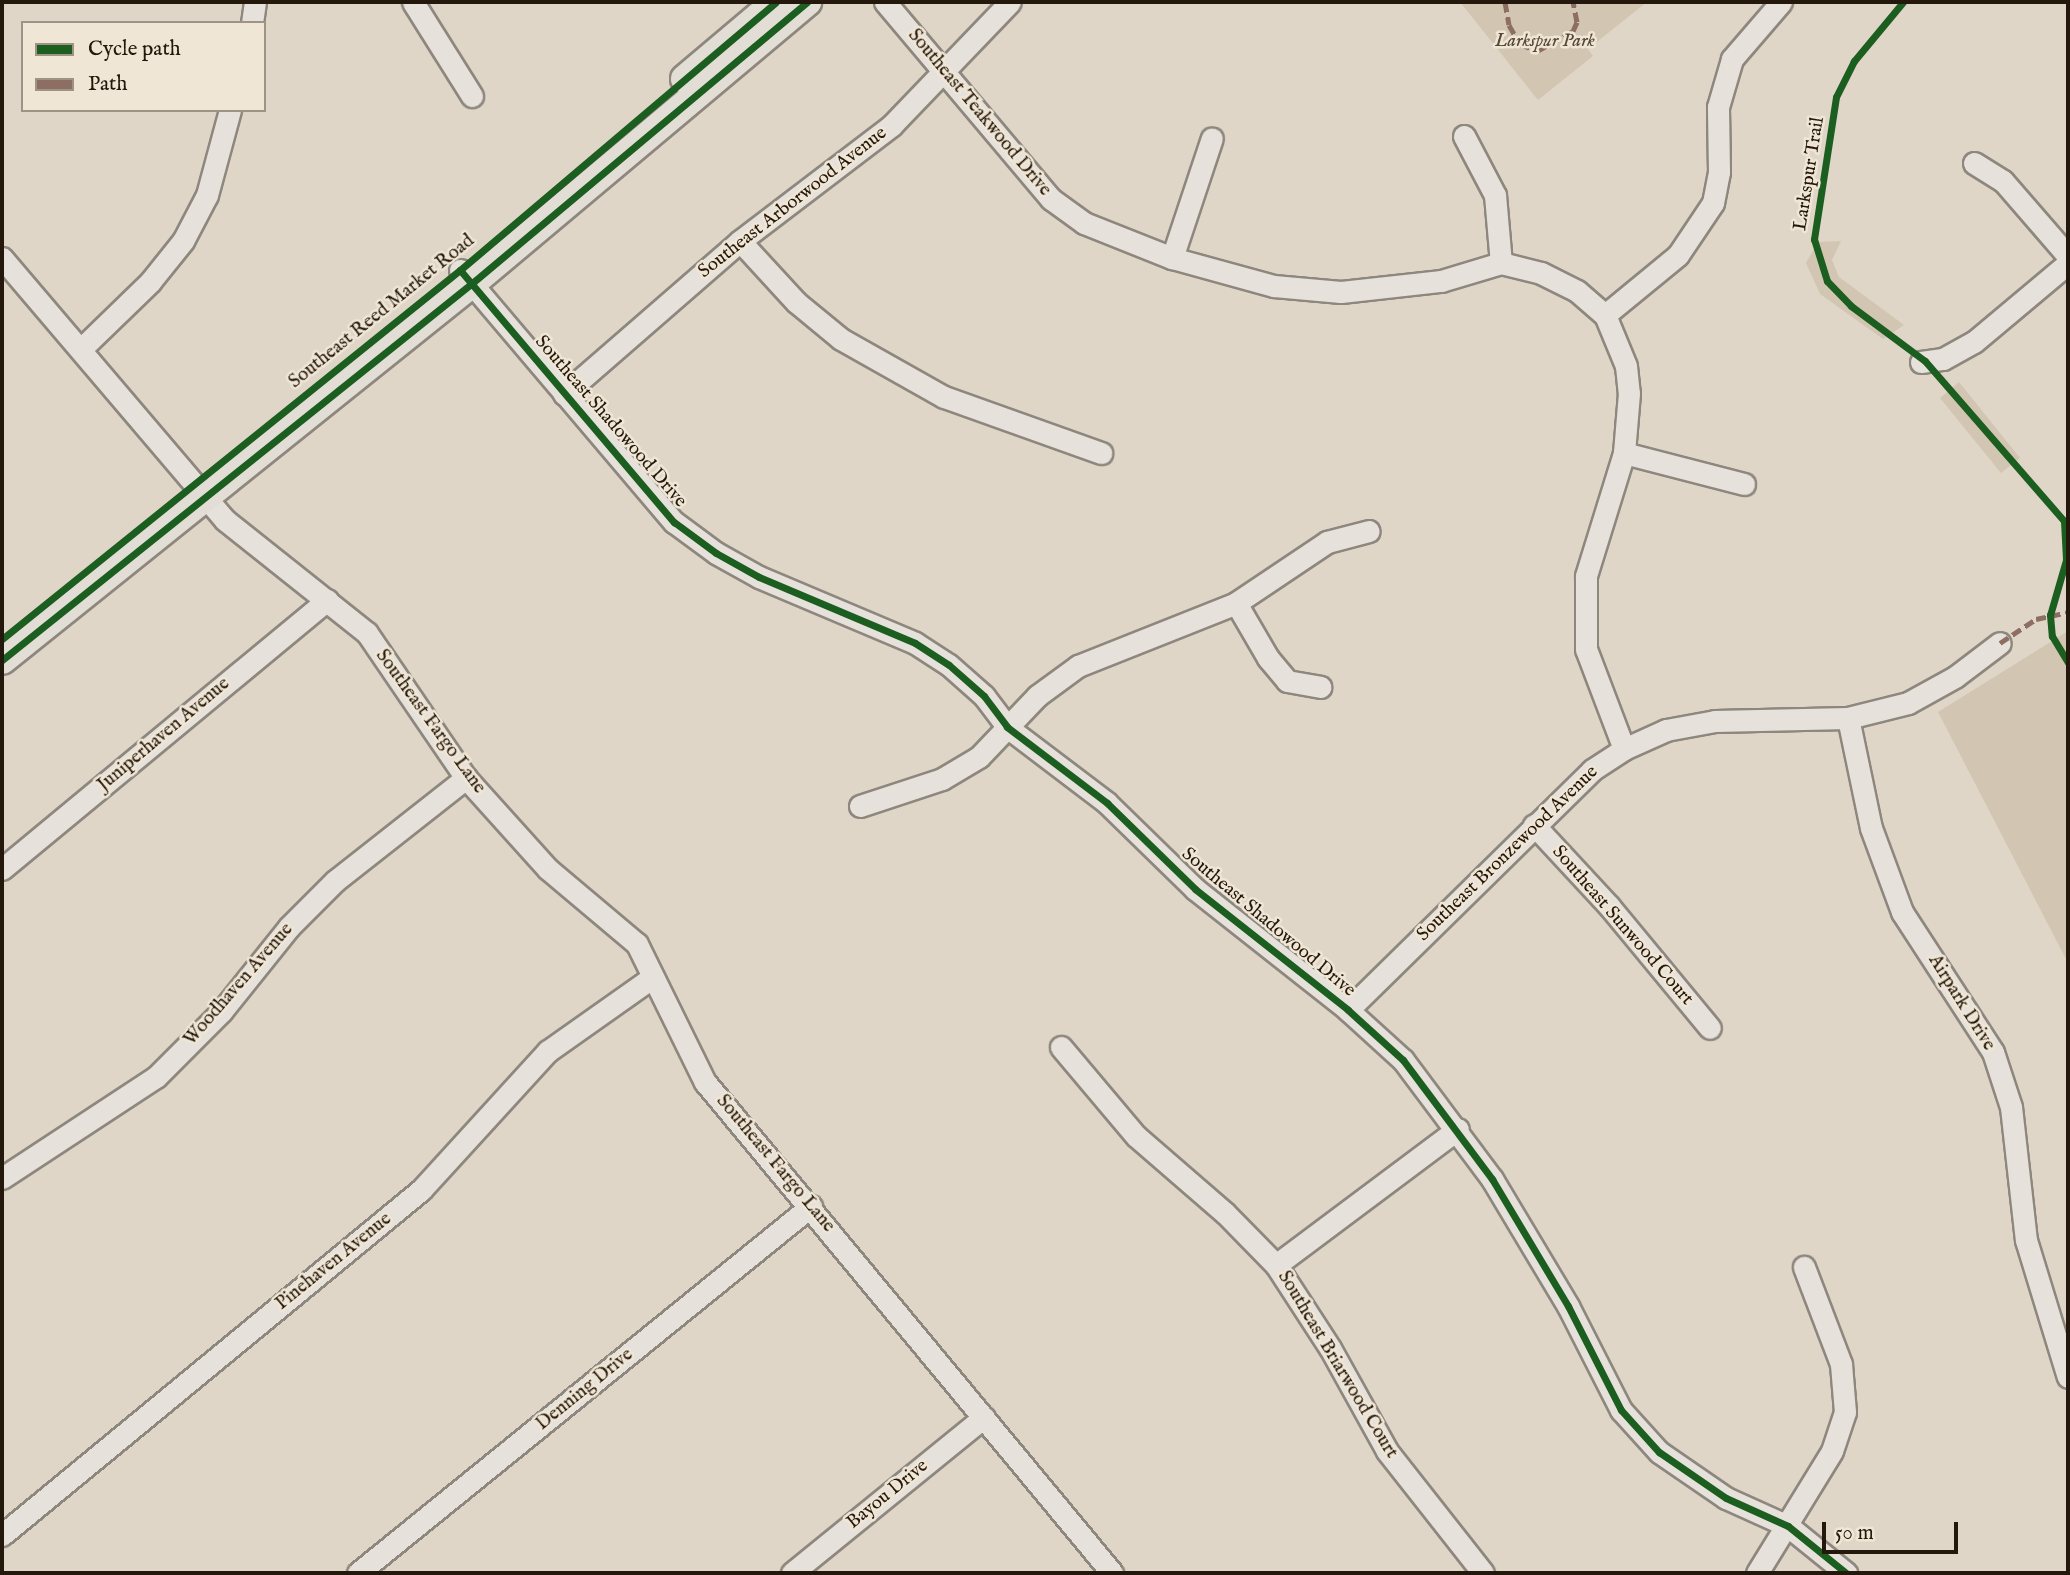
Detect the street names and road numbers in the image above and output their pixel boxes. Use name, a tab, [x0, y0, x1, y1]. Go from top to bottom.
street label: Southeast Teakwood Drive	[902, 25, 1056, 201]
street label: Larkspur Trail	[1790, 116, 1830, 232]
street label: Southeast Arborwood Avenue	[694, 122, 892, 284]
street label: Southeast Reed Market Road	[285, 230, 479, 394]
street label: Southeast Shadowood Drive	[529, 331, 691, 513]
street label: Southeast Fargo Lane	[370, 645, 490, 799]
street label: Juniperhaven Avenue	[93, 673, 235, 797]
street label: Southeast Bronzewood Avenue	[1413, 761, 1603, 947]
street label: Southeast Sunwood Court	[1546, 841, 1698, 1011]
street label: Southeast Shadowood Drive	[1176, 843, 1360, 1003]
street label: Woodhaven Avenue	[179, 919, 299, 1051]
street label: Airpark Drive	[1922, 951, 2000, 1055]
street label: Southeast Fargo Lane	[711, 1090, 839, 1238]
street label: Pinehaven Avenue	[271, 1208, 397, 1316]
street label: Southeast Briarwood Court	[1272, 1267, 1402, 1463]
street label: Denning Drive	[532, 1344, 638, 1436]
street label: Bayou Drive	[843, 1455, 933, 1535]

